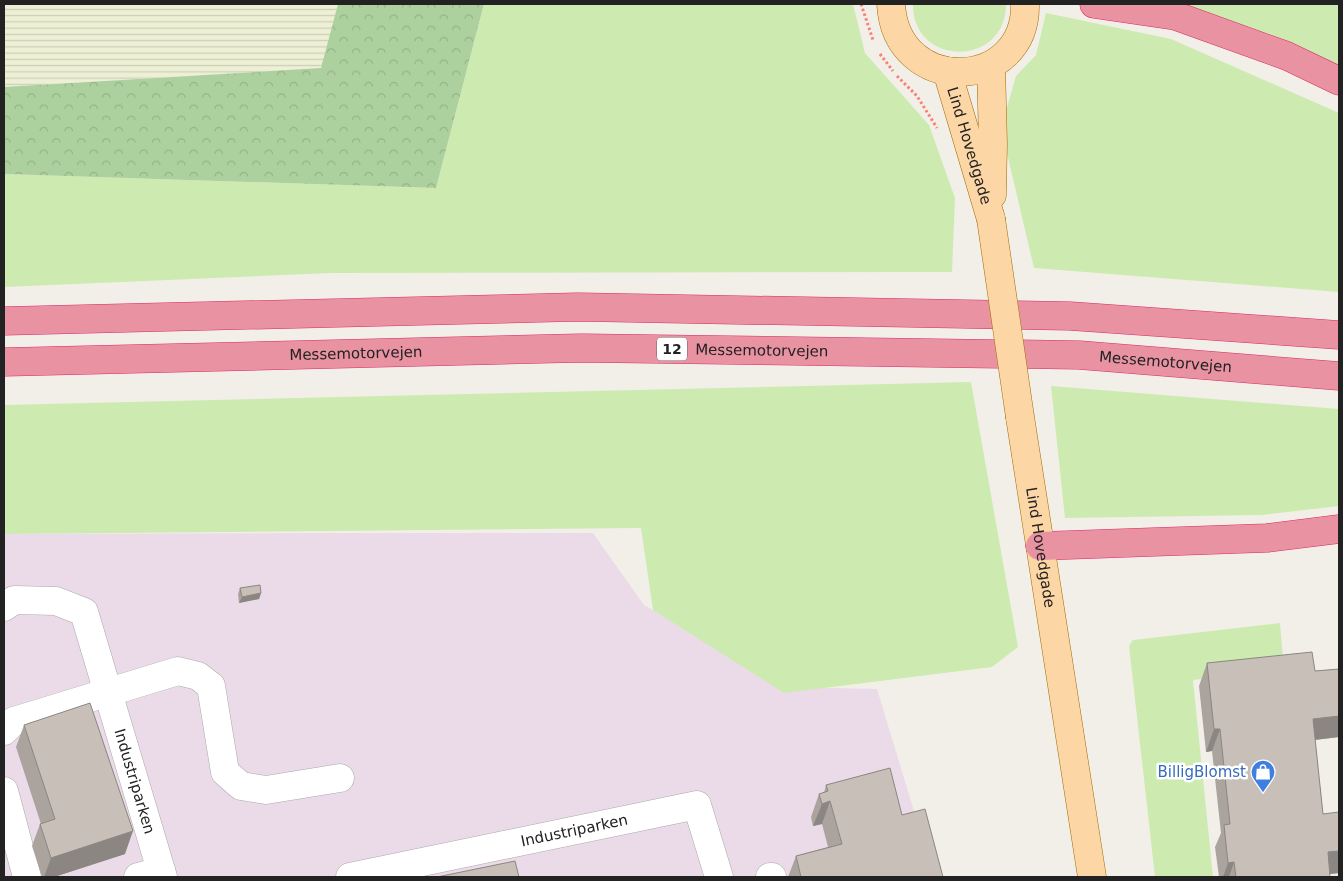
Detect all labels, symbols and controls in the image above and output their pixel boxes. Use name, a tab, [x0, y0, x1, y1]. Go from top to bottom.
street label: Lind Hovedgade	[943, 85, 995, 207]
road number: 12	[657, 338, 687, 360]
street label: Messemotorvejen	[695, 341, 829, 360]
street label: Messemotorvejen	[289, 343, 423, 364]
street label: Messemotorvejen	[1098, 348, 1233, 376]
street label: Lind Hovedgade	[1022, 486, 1059, 609]
street label: Industriparken	[110, 727, 159, 836]
shop icon: BilligBlomst	[1250, 759, 1276, 793]
place label: BilligBlomst	[1158, 763, 1246, 781]
street label: Industriparken	[519, 811, 629, 850]

